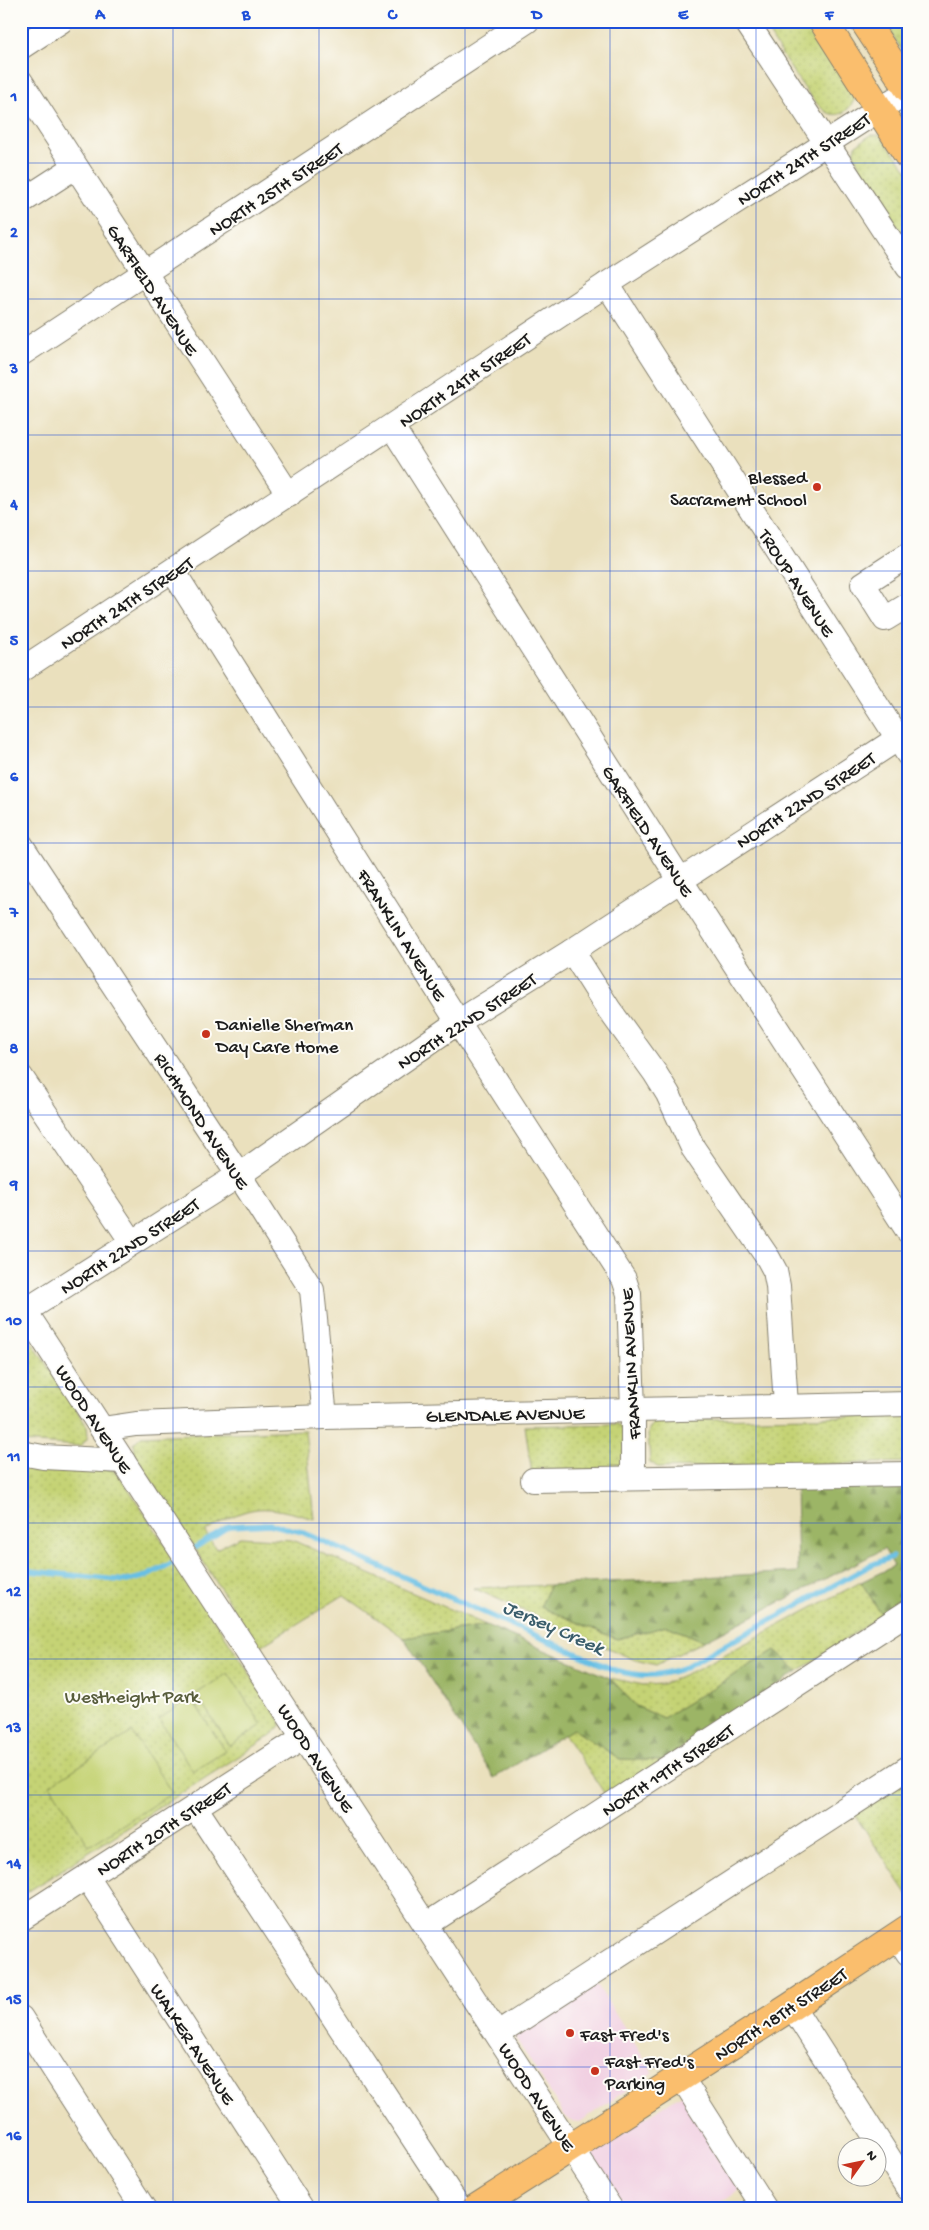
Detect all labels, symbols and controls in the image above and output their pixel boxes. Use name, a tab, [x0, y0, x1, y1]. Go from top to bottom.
text: A	[94, 7, 106, 26]
text: B	[241, 7, 251, 26]
text: C	[387, 7, 398, 26]
text: D	[530, 7, 543, 26]
text: E	[678, 7, 689, 26]
text: F	[824, 7, 835, 26]
text: 1	[10, 89, 17, 108]
street label: NORTH 24TH STREET	[734, 109, 877, 213]
street label: NORTH 25TH STREET	[205, 139, 349, 243]
street label: GARFIELD AVENUE	[100, 221, 203, 362]
text: 2	[10, 225, 18, 244]
street label: NORTH 24TH STREET	[395, 329, 537, 435]
text: 3	[9, 361, 18, 380]
place label: Blessed Sacrament School	[670, 468, 809, 513]
marker: Blessed Sacrament School	[811, 481, 823, 493]
text: 4	[9, 497, 18, 516]
street label: TROUP AVENUE	[751, 525, 839, 643]
street label: NORTH 24TH STREET	[57, 553, 200, 657]
text: 5	[10, 633, 19, 652]
street label: NORTH 22ND STREET	[733, 748, 881, 856]
street label: GARFIELD AVENUE	[595, 762, 698, 903]
text: 6	[10, 769, 19, 788]
street label: FRANKLIN AVENUE	[350, 865, 450, 1007]
text: 7	[9, 905, 19, 924]
street label: NORTH 22ND STREET	[394, 969, 542, 1077]
place label: Danielle Sherman Day Care Home	[214, 1015, 353, 1060]
marker: Danielle Sherman Day Care Home	[200, 1028, 212, 1040]
text: 8	[10, 1041, 19, 1060]
street label: RICHMOND AVENUE	[147, 1049, 253, 1196]
text: 9	[9, 1177, 18, 1196]
street label: NORTH 22ND STREET	[57, 1194, 205, 1302]
street label: FRANKLIN AVENUE	[617, 1287, 648, 1441]
text: 10	[5, 1313, 22, 1332]
street label: WOOD AVENUE	[48, 1361, 136, 1479]
street label: GLENDALE AVENUE	[425, 1404, 586, 1429]
text: 11	[7, 1449, 20, 1468]
text: 12	[6, 1584, 21, 1603]
water label: Jersey Creek	[499, 1597, 608, 1662]
park label: Westheight Park	[65, 1687, 201, 1710]
street label: WOOD AVENUE	[270, 1700, 358, 1818]
text: 13	[6, 1720, 21, 1739]
street label: NORTH 19TH STREET	[598, 1720, 740, 1823]
street label: NORTH 20TH STREET	[93, 1778, 237, 1883]
text: 14	[6, 1856, 21, 1875]
street label: NORTH 18TH STREET	[711, 1964, 853, 2068]
street label: WALKER AVENUE	[143, 1980, 239, 2111]
text: 15	[6, 1992, 22, 2011]
place label: Fast Fred's	[579, 2025, 670, 2048]
marker: Fast Fred's	[564, 2027, 576, 2039]
street label: WOOD AVENUE	[491, 2039, 579, 2157]
place label: Fast Fred's Parking	[604, 2052, 695, 2097]
marker: Fast Fred's Parking	[589, 2065, 601, 2077]
text: 16	[6, 2128, 22, 2147]
north arrow	[836, 2138, 886, 2188]
text: N	[861, 2148, 880, 2165]

